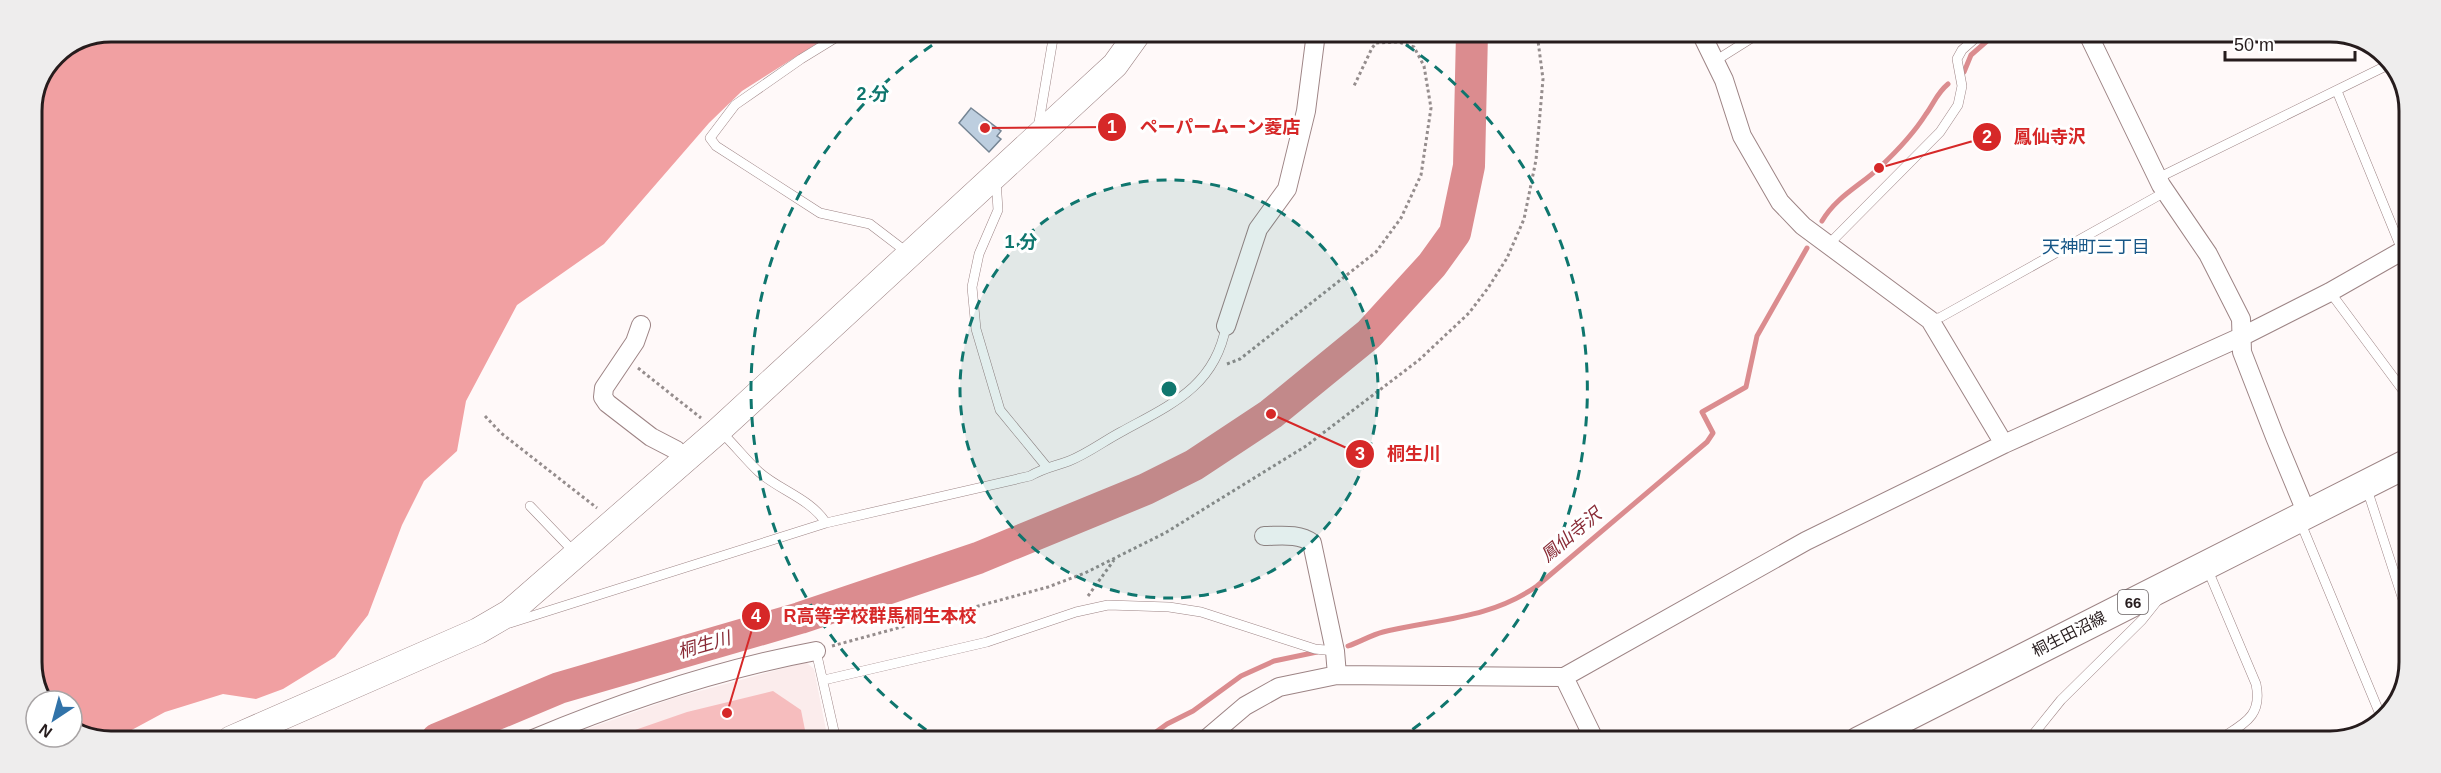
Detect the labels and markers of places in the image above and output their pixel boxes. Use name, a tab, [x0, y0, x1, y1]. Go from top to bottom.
callout: ペーパームーン菱店	[1097, 109, 1313, 145]
callout: 鳳仙寺沢	[1972, 119, 2098, 155]
centre of rings	[1159, 379, 1179, 399]
callout: 桐生川	[1345, 436, 1453, 472]
callout: R高等学校群馬桐生本校	[741, 598, 988, 634]

